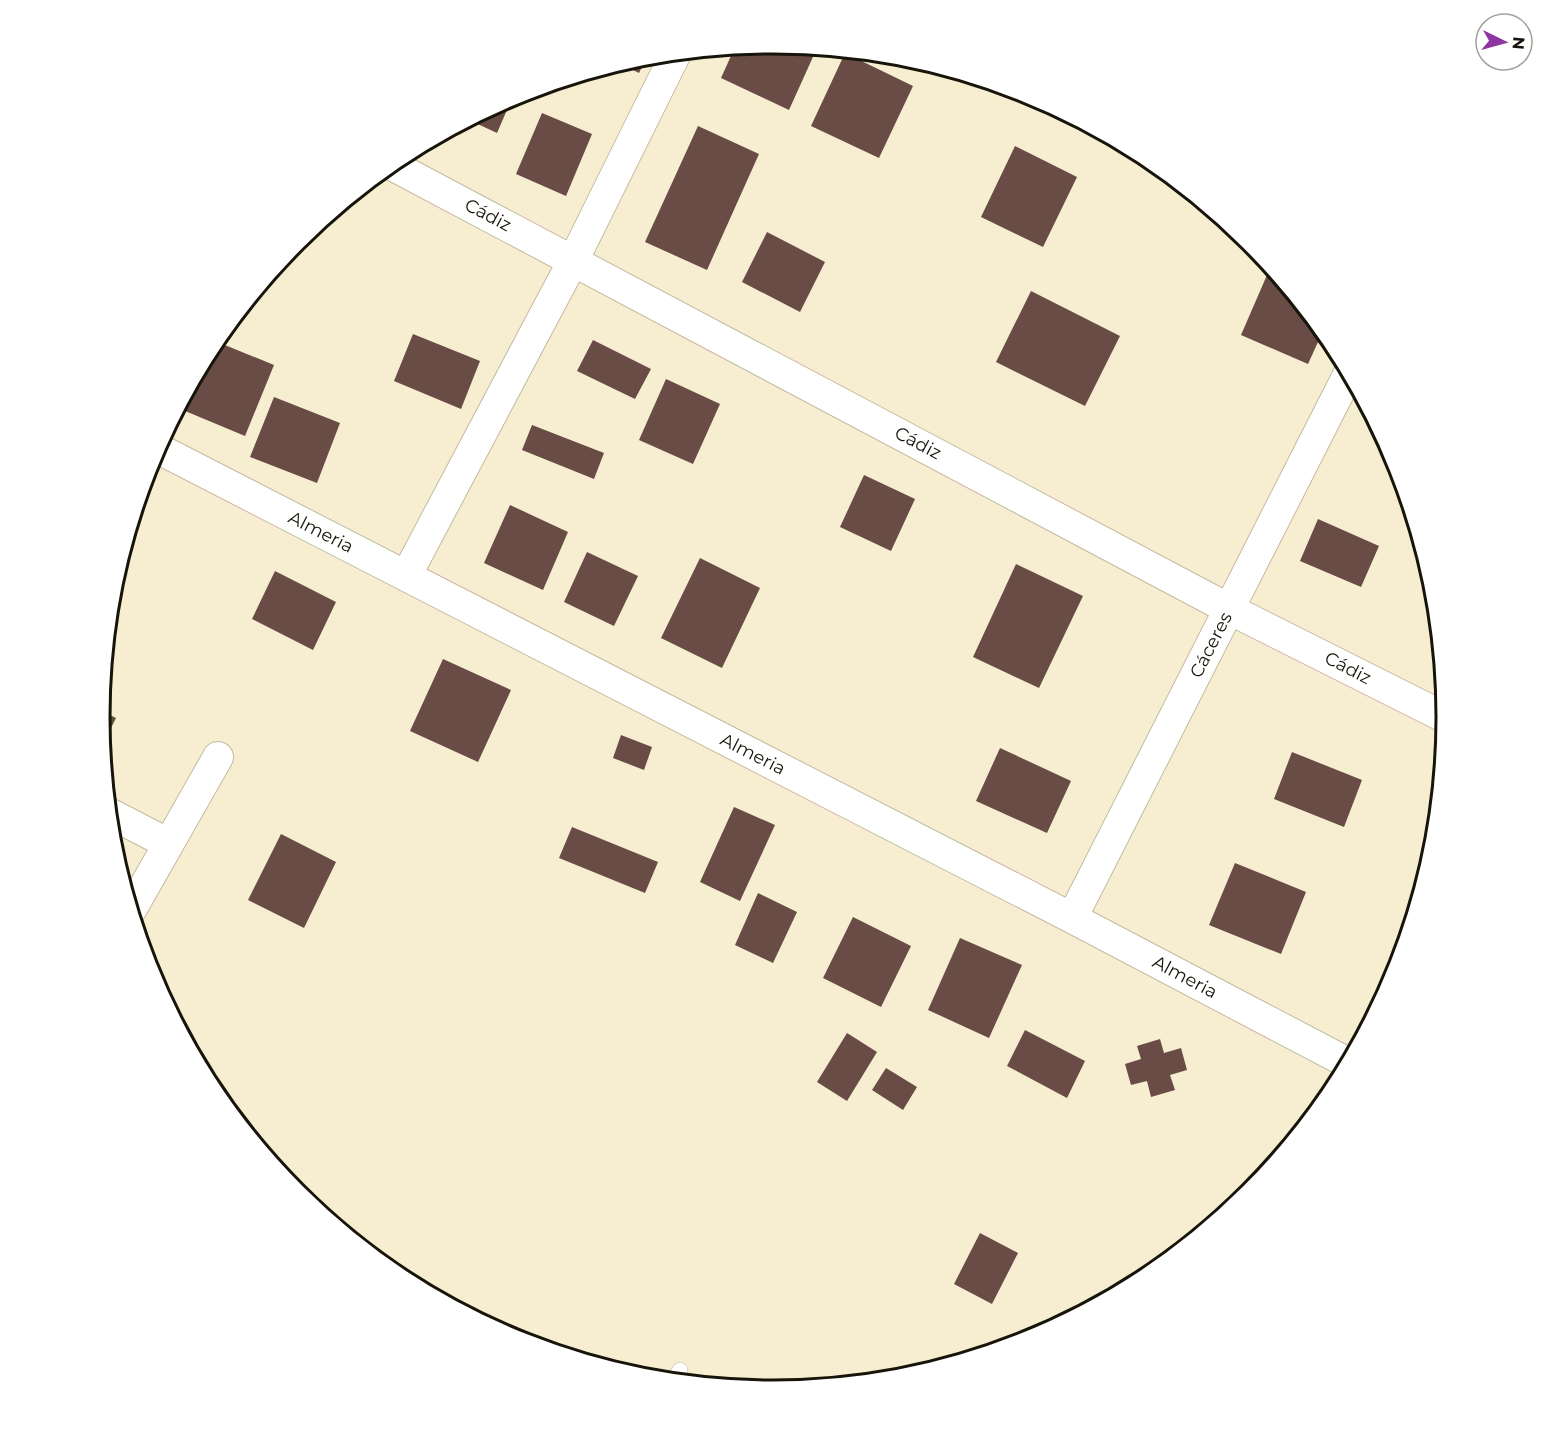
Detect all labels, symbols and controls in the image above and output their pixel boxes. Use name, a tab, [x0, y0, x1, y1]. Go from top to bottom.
north arrow	[1474, 12, 1534, 72]
text: N	[1508, 36, 1528, 51]
street label: Cádiz	[461, 194, 515, 236]
street label: Cádiz	[891, 422, 945, 464]
street label: Almeria	[285, 506, 357, 558]
street label: Cáceres	[1185, 608, 1237, 682]
street label: Cádiz	[1321, 647, 1375, 689]
street label: Almeria	[717, 728, 789, 780]
street label: Almeria	[1149, 951, 1221, 1003]

